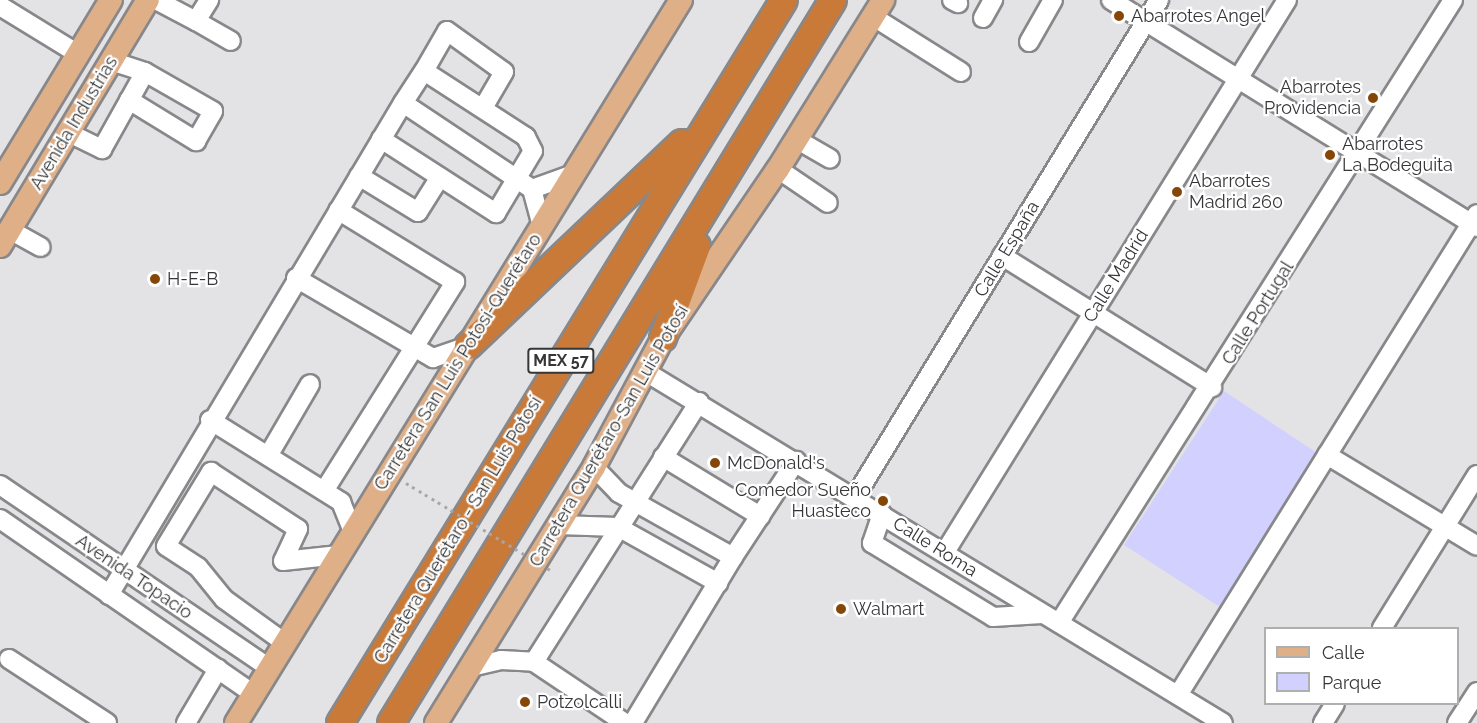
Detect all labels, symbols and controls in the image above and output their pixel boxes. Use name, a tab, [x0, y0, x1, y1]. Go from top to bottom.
place label: Abarrotes Angel	[1131, 5, 1266, 27]
marker: Abarrotes Angel	[1112, 9, 1126, 23]
street label: Avenida Industrias	[26, 52, 122, 194]
place label: Abarrotes Providencia	[1264, 77, 1361, 119]
marker: Abarrotes Providencia	[1366, 91, 1380, 105]
place label: Abarrotes La Bodeguita	[1342, 134, 1453, 176]
marker: Abarrotes La Bodeguita	[1323, 148, 1337, 162]
place label: Abarrotes Madrid 260	[1189, 171, 1283, 213]
marker: Abarrotes Madrid 260	[1170, 185, 1184, 199]
street label: Calle España	[970, 197, 1044, 301]
street label: Calle Madrid	[1079, 226, 1153, 326]
street label: Carretera San Luis Potosí-Querétaro	[370, 230, 546, 494]
street label: Calle Portugal	[1218, 257, 1298, 369]
place label: H-E-B	[167, 268, 218, 290]
marker: H-E-B	[148, 272, 162, 286]
street label: Carretera Querétaro-San Luis Potosí	[525, 301, 693, 571]
road number: MEX 57	[526, 348, 596, 374]
street label: Carretera Querétaro - San Luis Potosí	[370, 393, 546, 667]
place label: McDonald's	[727, 452, 825, 474]
marker: McDonald's	[708, 456, 722, 470]
place label: Comedor Sueño Huasteco	[735, 480, 871, 522]
marker: Comedor Sueño Huasteco	[876, 494, 890, 508]
street label: Calle Roma	[889, 513, 981, 581]
street label: Avenida Topacio	[71, 530, 197, 624]
place label: Walmart	[853, 598, 924, 620]
marker: Walmart	[834, 602, 848, 616]
legend	[1264, 627, 1459, 705]
text: Calle	[1322, 642, 1365, 663]
text: Parque	[1322, 672, 1381, 693]
place label: Potzolcalli	[537, 691, 622, 713]
marker: Potzolcalli	[518, 695, 532, 709]

